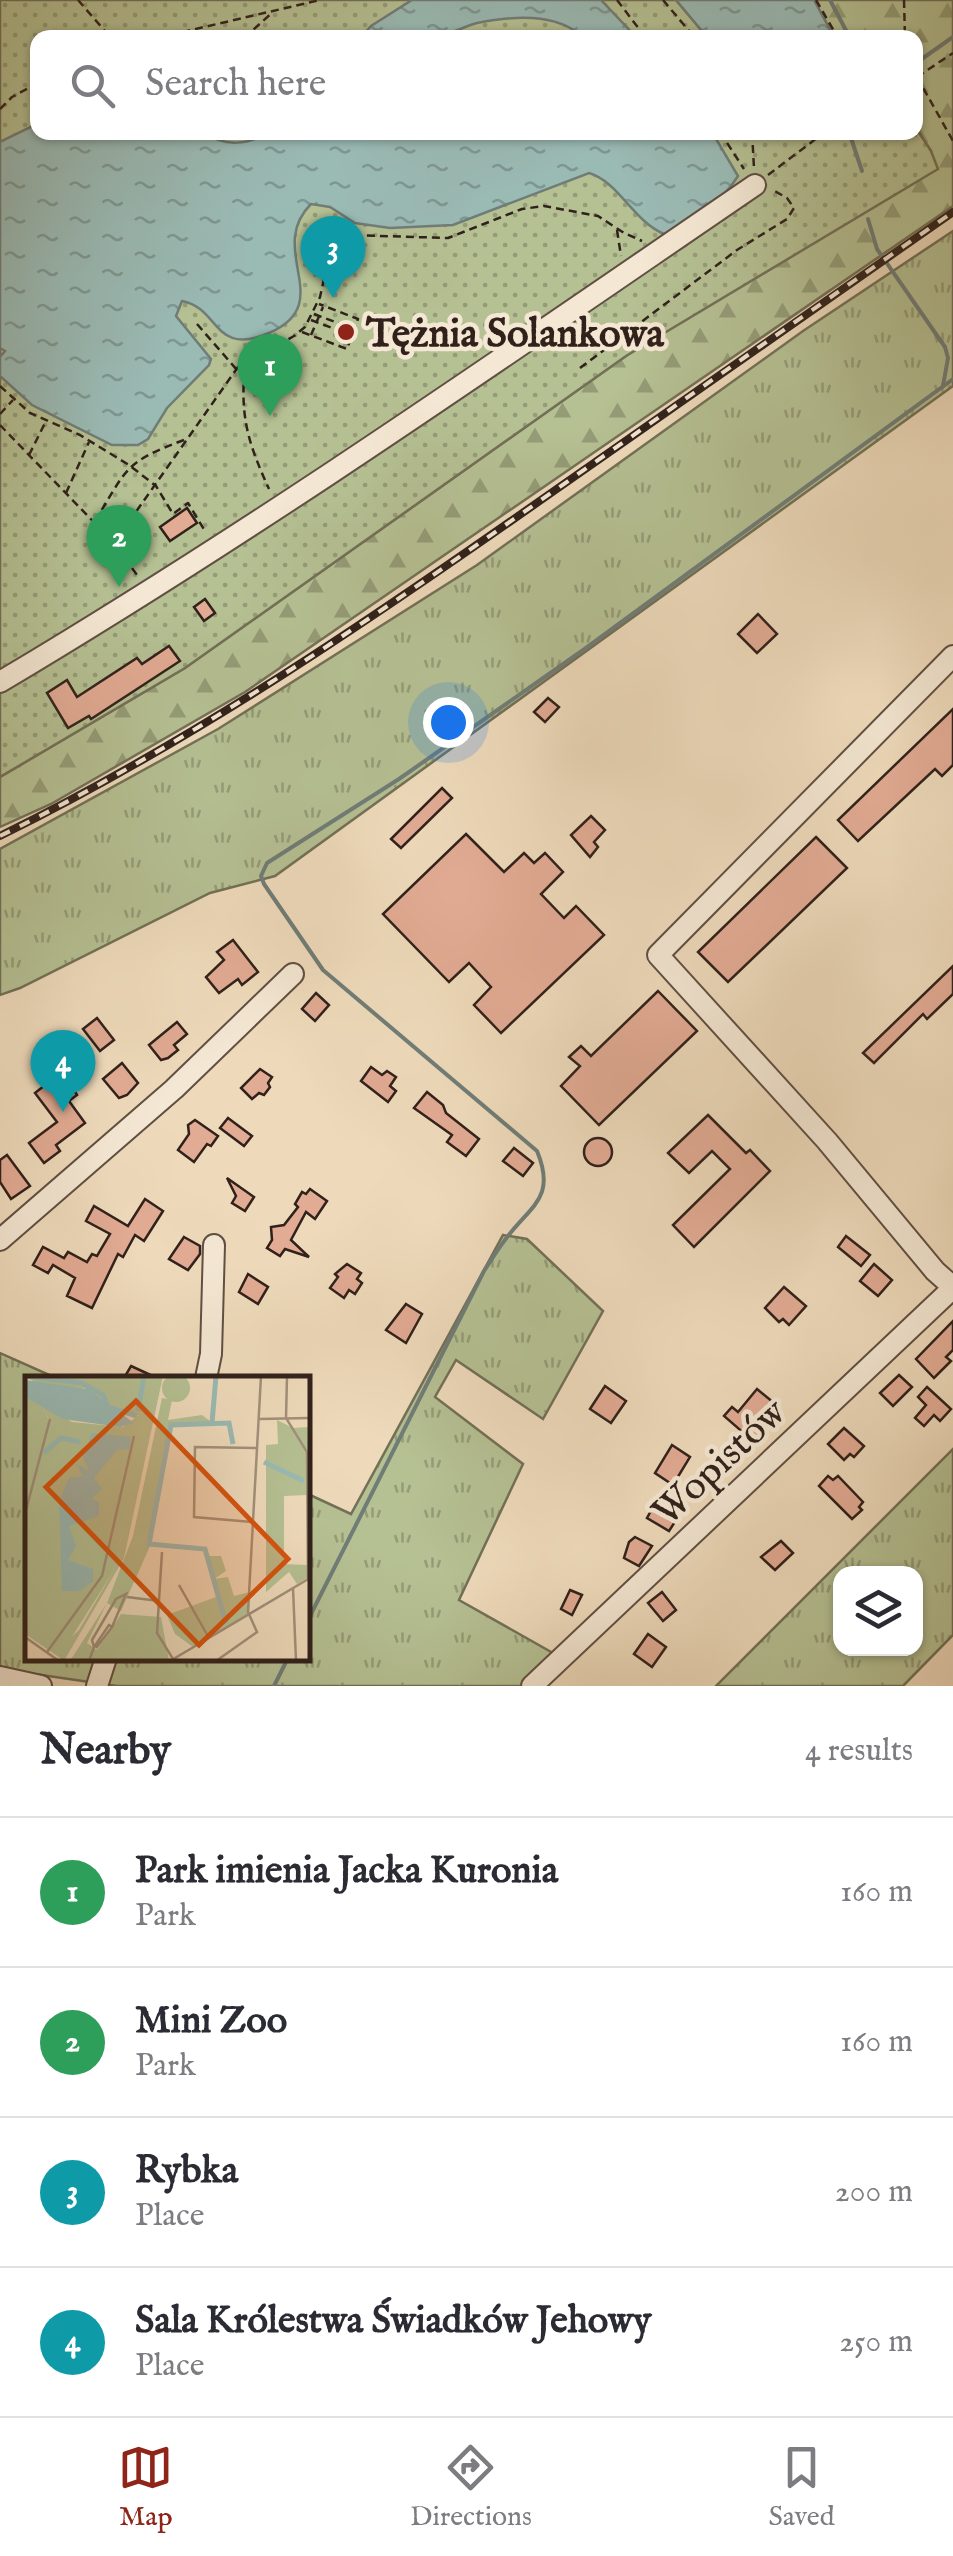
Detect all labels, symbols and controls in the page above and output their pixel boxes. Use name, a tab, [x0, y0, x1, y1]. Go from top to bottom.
search box	[30, 30, 923, 140]
icon: search	[65, 58, 120, 113]
text: Search here	[145, 61, 326, 109]
pin: 3	[300, 216, 366, 298]
place label: Tężnia Solankowa	[365, 310, 664, 361]
marker: Tężnia Solankowa	[335, 321, 357, 343]
pin: 1	[238, 334, 302, 416]
pin: 2	[86, 504, 152, 587]
your location	[423, 697, 474, 748]
pin: 4	[30, 1030, 96, 1112]
inset map	[25, 1376, 310, 1661]
street label: Wopistów	[643, 1388, 799, 1538]
map controls	[833, 1566, 923, 1656]
button: layers	[833, 1566, 923, 1656]
text: Nearby	[40, 1725, 171, 1778]
text: 4 results	[805, 1731, 913, 1772]
text: Park imienia Jacka Kuronia	[135, 1848, 558, 1896]
text: 1	[67, 1872, 78, 1913]
text: 160 m	[840, 1872, 913, 1913]
text: Park	[135, 1896, 196, 1937]
text: Mini Zoo	[135, 1998, 287, 2046]
text: 2	[65, 2022, 80, 2063]
text: 160 m	[840, 2022, 913, 2063]
text: Park	[135, 2046, 196, 2087]
text: Rybka	[135, 2148, 238, 2196]
text: 3	[67, 2172, 78, 2213]
text: 200 m	[835, 2172, 913, 2213]
text: Place	[135, 2196, 205, 2237]
text: Sala Królestwa Świadków Jehowy	[135, 2298, 652, 2346]
text: 4	[65, 2322, 80, 2363]
text: 250 m	[839, 2322, 913, 2363]
text: Place	[135, 2346, 205, 2387]
tab: Map	[118, 2440, 173, 2535]
tab: Directions	[410, 2440, 532, 2535]
tab: Saved	[768, 2440, 835, 2535]

